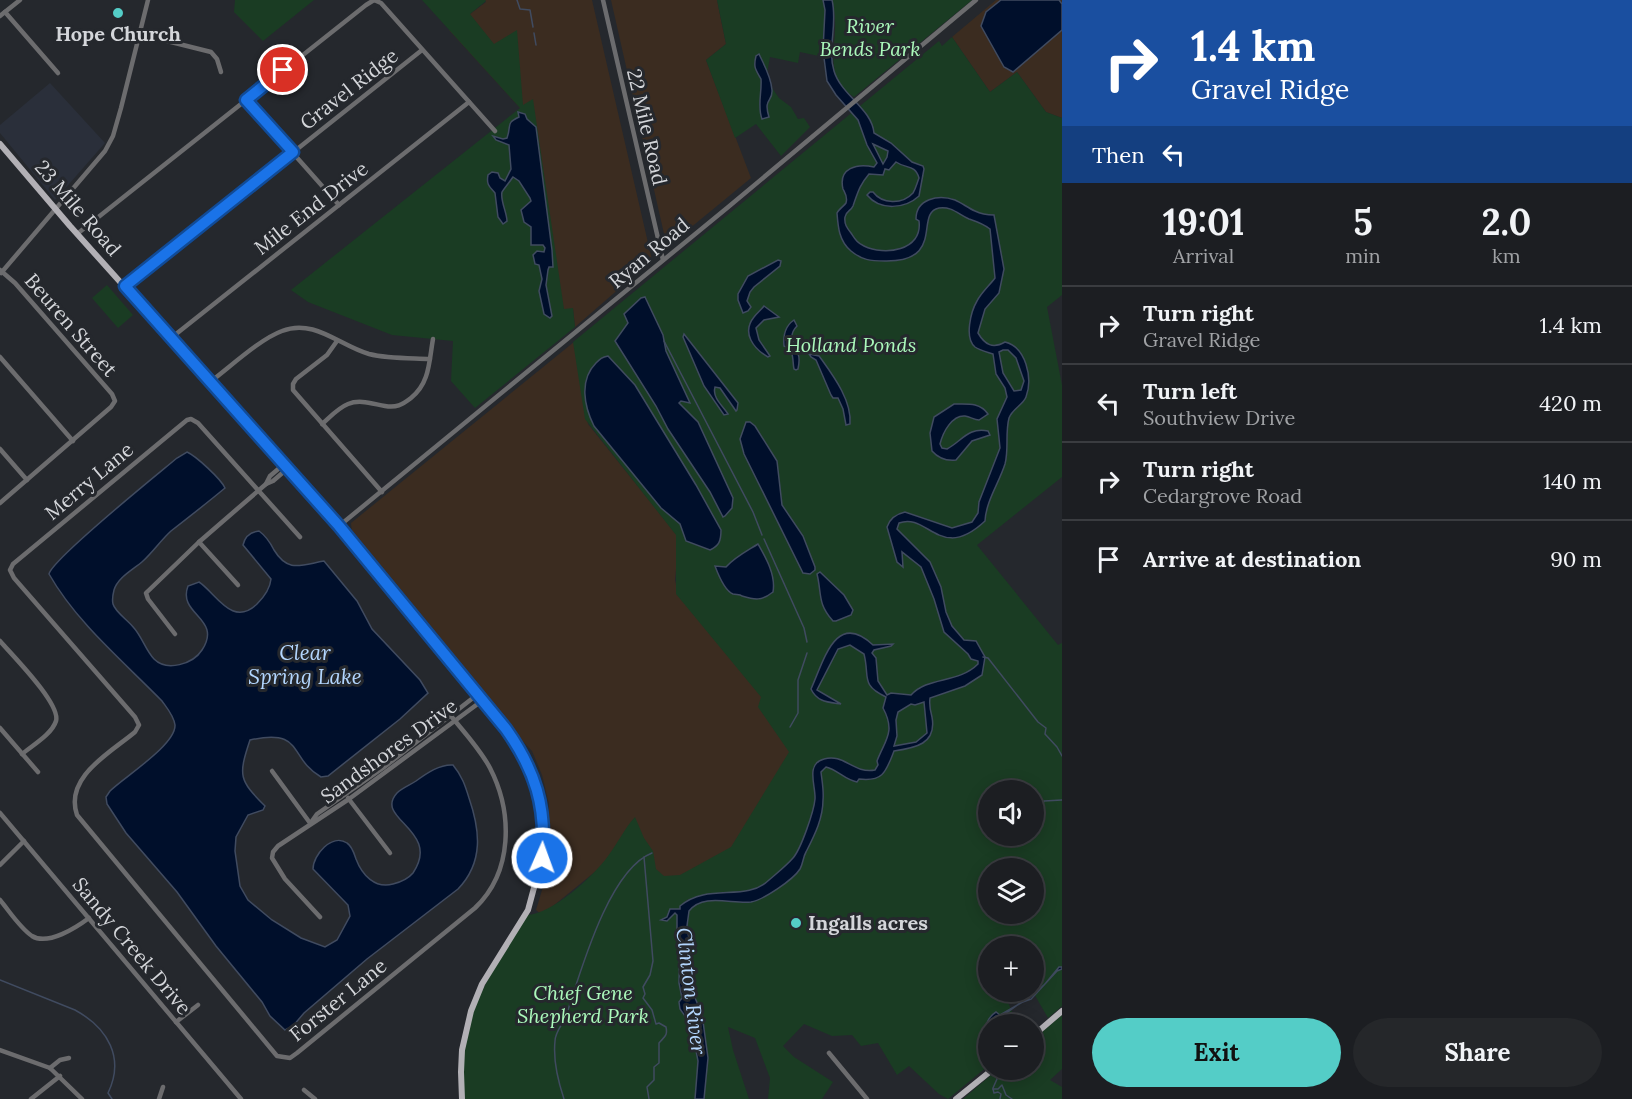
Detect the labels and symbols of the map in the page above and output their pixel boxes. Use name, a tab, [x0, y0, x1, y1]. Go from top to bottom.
marker: Hope Church	[111, 6, 125, 20]
park label: River Bends Park	[819, 13, 921, 61]
place label: Hope Church	[55, 21, 181, 46]
street label: Gravel Ridge	[295, 43, 403, 135]
pin	[257, 44, 308, 95]
street label: 22 Mile Road	[622, 66, 673, 188]
street label: 23 Mile Road	[30, 155, 127, 261]
street label: Mile End Drive	[249, 155, 373, 260]
street label: Ryan Road	[603, 212, 694, 293]
street label: Beuren Street	[20, 268, 123, 382]
park label: Holland Ponds	[786, 332, 916, 357]
street label: Merry Lane	[39, 436, 138, 525]
water label: Clear Spring Lake	[248, 639, 362, 690]
street label: Sandshores Drive	[316, 693, 462, 808]
position arrow	[510, 826, 574, 890]
street label: Sandy Creek Drive	[68, 872, 197, 1020]
place label: Ingalls acres	[808, 910, 928, 935]
marker: Ingalls acres	[789, 916, 803, 930]
water label: Clinton River	[670, 926, 713, 1056]
street label: Forster Lane	[284, 953, 392, 1046]
park label: Chief Gene Shepherd Park	[517, 980, 649, 1028]

